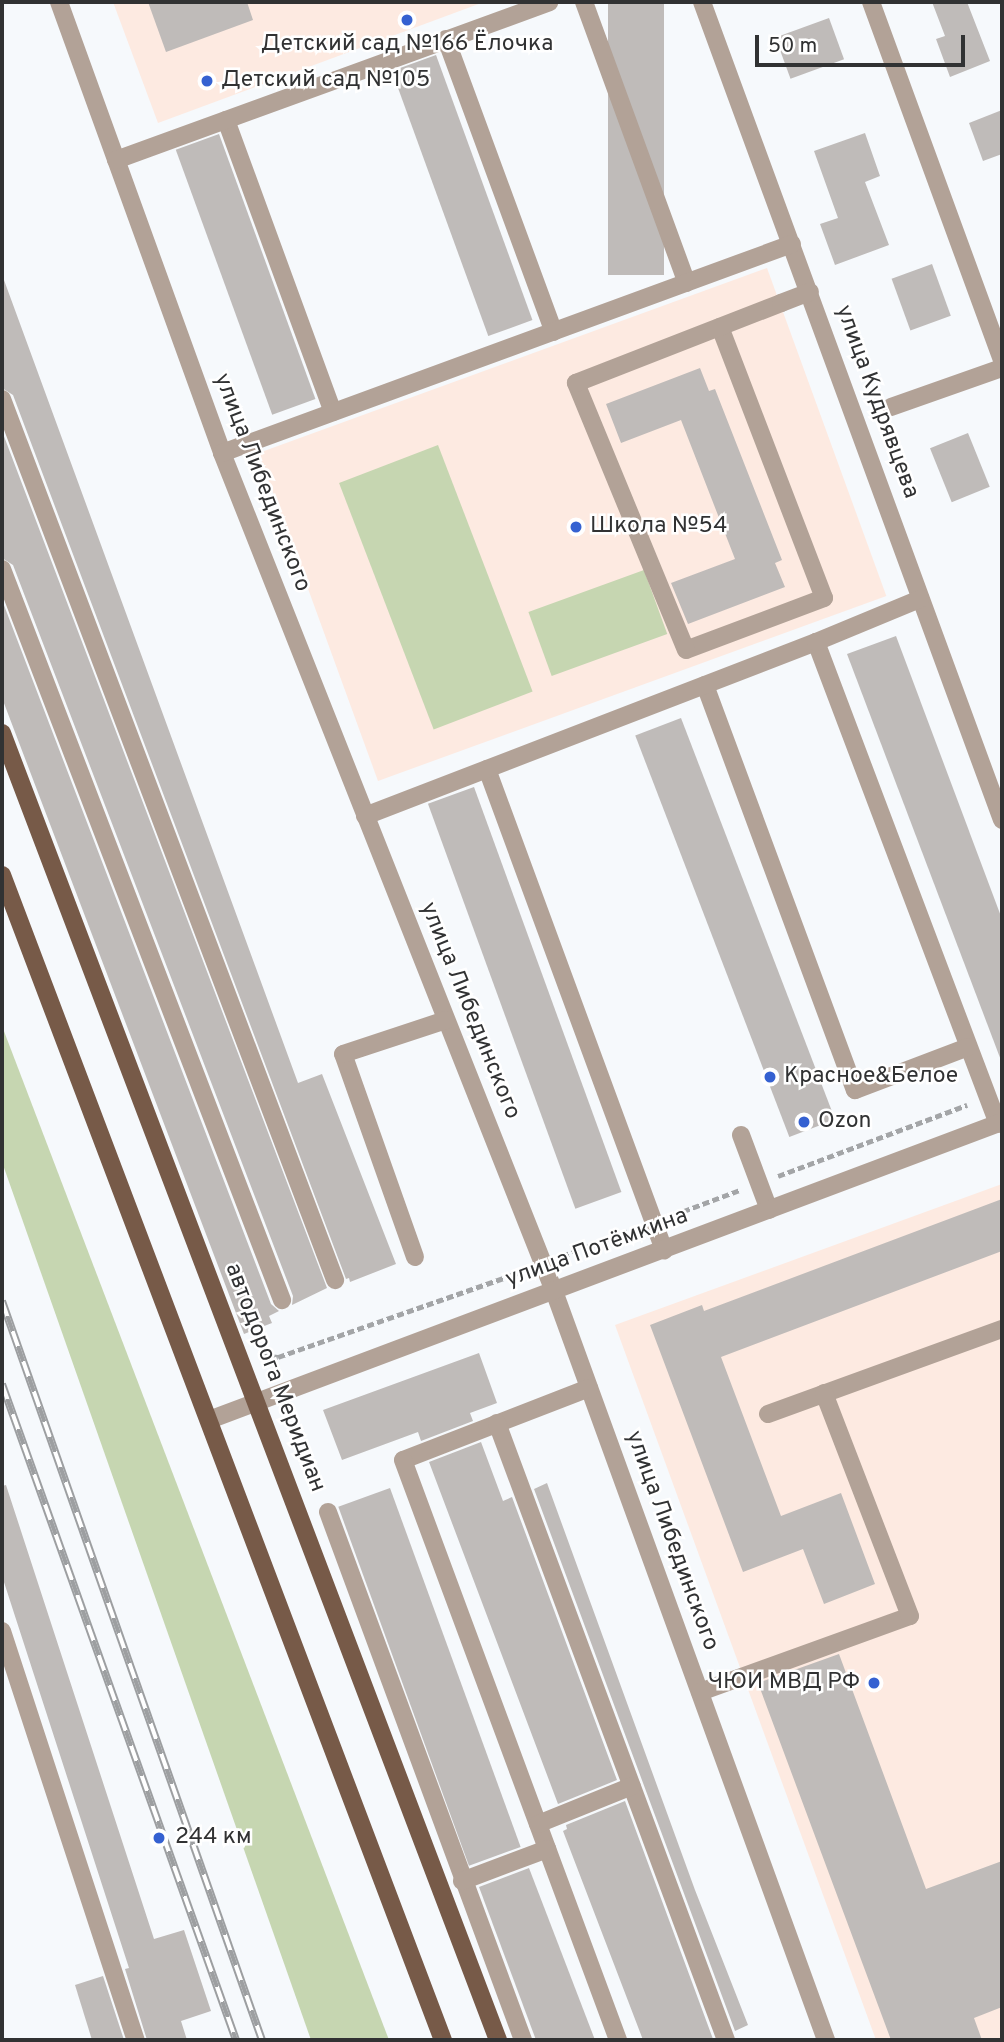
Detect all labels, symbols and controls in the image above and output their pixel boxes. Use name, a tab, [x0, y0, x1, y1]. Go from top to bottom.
marker: Детский сад №166 Ёлочка	[399, 12, 415, 28]
scale bar	[759, 21, 969, 65]
place label: Детский сад №166 Ёлочка	[261, 31, 553, 59]
text: 50 m	[768, 33, 817, 60]
place label: Детский сад №105	[221, 67, 430, 95]
marker: Детский сад №105	[199, 73, 215, 89]
street label: улица Кудрявцева	[828, 302, 924, 502]
street label: улица Либединского	[207, 370, 315, 596]
place label: Школа №54	[590, 513, 727, 541]
marker: Школа №54	[568, 519, 584, 535]
street label: улица Либединского	[413, 898, 525, 1124]
place label: Красное&Белое	[784, 1063, 958, 1091]
marker: Красное&Белое	[762, 1069, 778, 1085]
place label: Ozon	[818, 1108, 871, 1136]
marker: Ozon	[796, 1114, 812, 1130]
street label: улица Потёмкина	[502, 1203, 692, 1295]
street label: автодорога Меридиан	[218, 1260, 330, 1496]
street label: улица Либединского	[618, 1427, 724, 1655]
place label: ЧЮИ МВД РФ	[707, 1669, 860, 1697]
marker: ЧЮИ МВД РФ	[866, 1675, 882, 1691]
place label: 244 км	[175, 1824, 252, 1852]
marker: 244 км	[149, 1828, 169, 1848]

